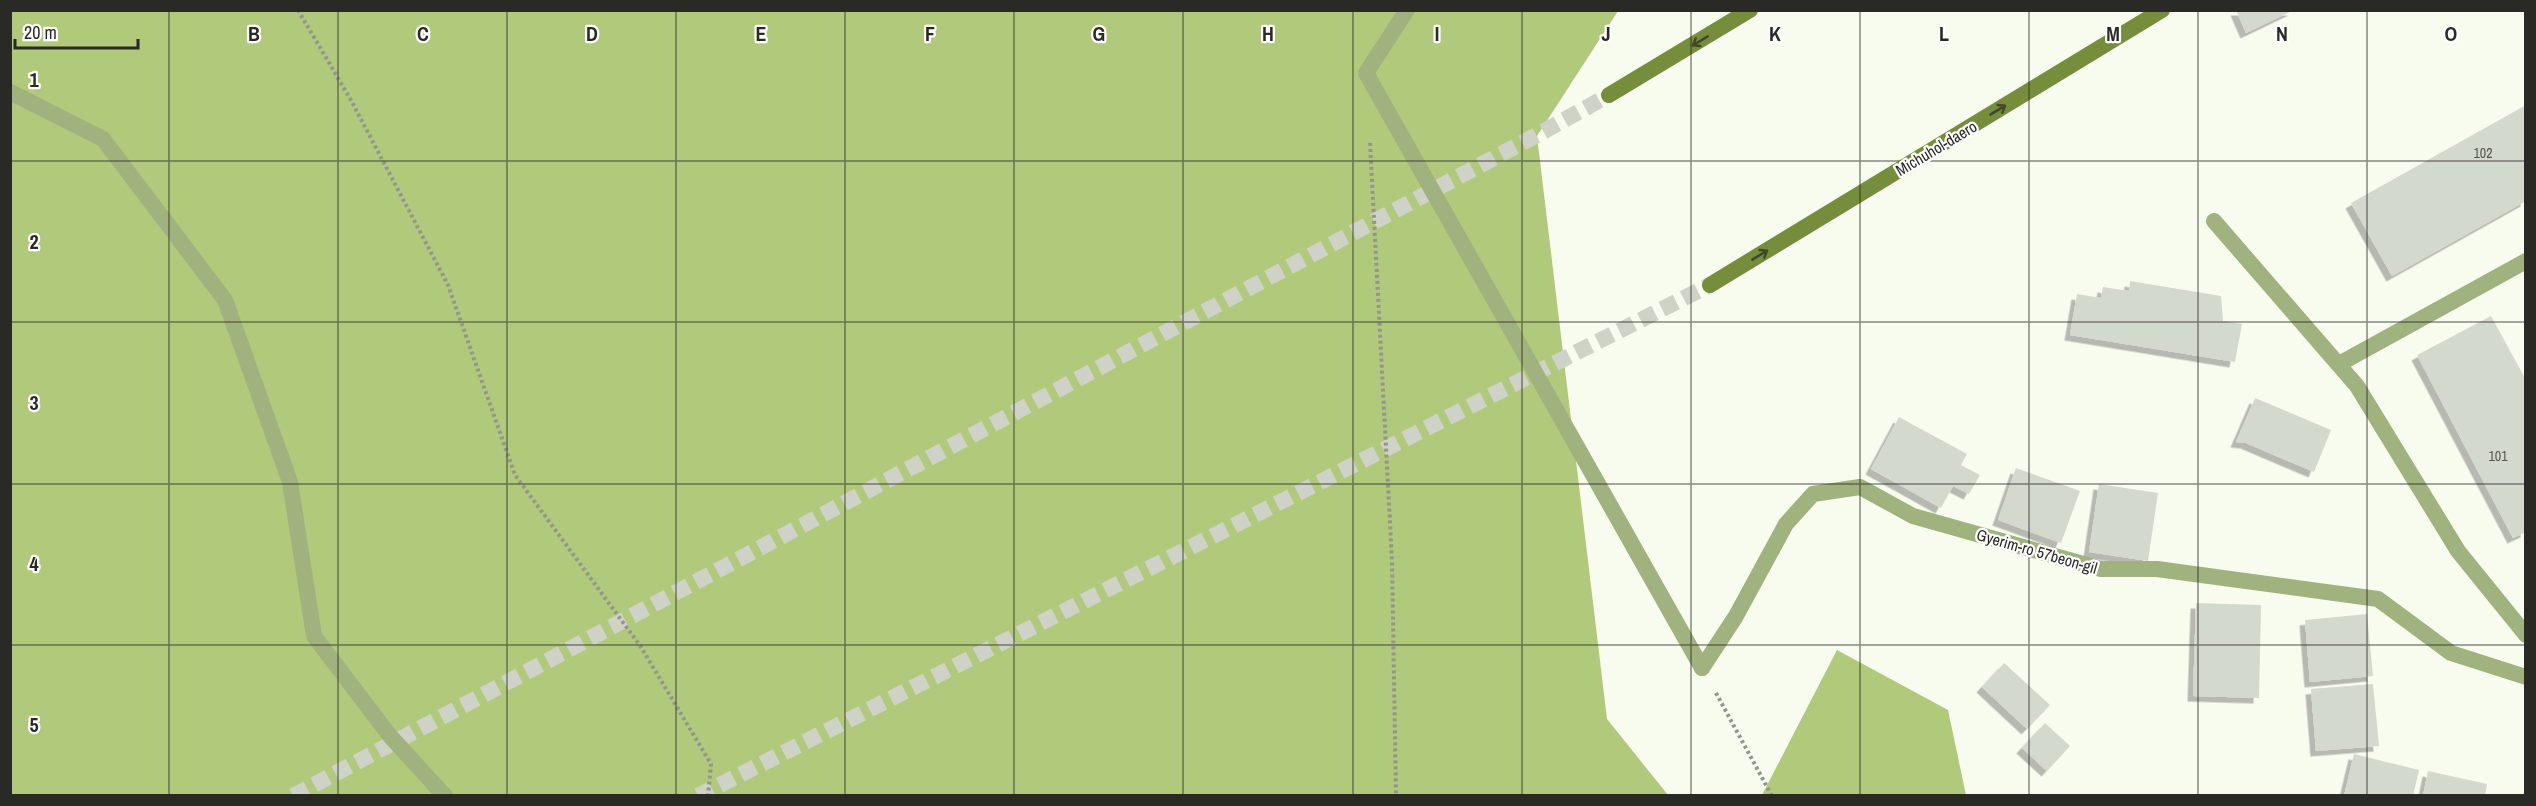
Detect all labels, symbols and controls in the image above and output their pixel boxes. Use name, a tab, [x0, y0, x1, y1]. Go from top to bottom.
scale bar	[15, 12, 138, 50]
text: 20 m	[24, 20, 57, 45]
text: B	[248, 20, 260, 47]
text: C	[417, 20, 429, 47]
text: D	[586, 20, 598, 47]
text: E	[756, 20, 767, 47]
text: F	[925, 20, 935, 47]
text: G	[1093, 20, 1105, 47]
text: H	[1262, 20, 1274, 47]
text: I	[1435, 20, 1439, 47]
text: J	[1601, 20, 1611, 47]
text: K	[1769, 20, 1781, 47]
text: L	[1939, 20, 1949, 47]
text: M	[2106, 20, 2120, 47]
text: N	[2276, 20, 2288, 47]
text: O	[2445, 20, 2458, 47]
one-way arrow	[1692, 35, 1709, 47]
text: 1	[29, 66, 39, 93]
one-way arrow	[1989, 104, 2006, 116]
street label: Michuhol-daero	[1891, 115, 1981, 181]
house number: 102	[2473, 144, 2493, 162]
text: 2	[29, 228, 39, 255]
one-way arrow	[1751, 248, 1768, 260]
text: 3	[29, 389, 39, 416]
house number: 101	[2488, 447, 2508, 465]
street label: Gyerim-ro 57beon-gil	[1974, 523, 2100, 579]
text: 4	[29, 550, 39, 577]
text: 5	[29, 711, 39, 738]

